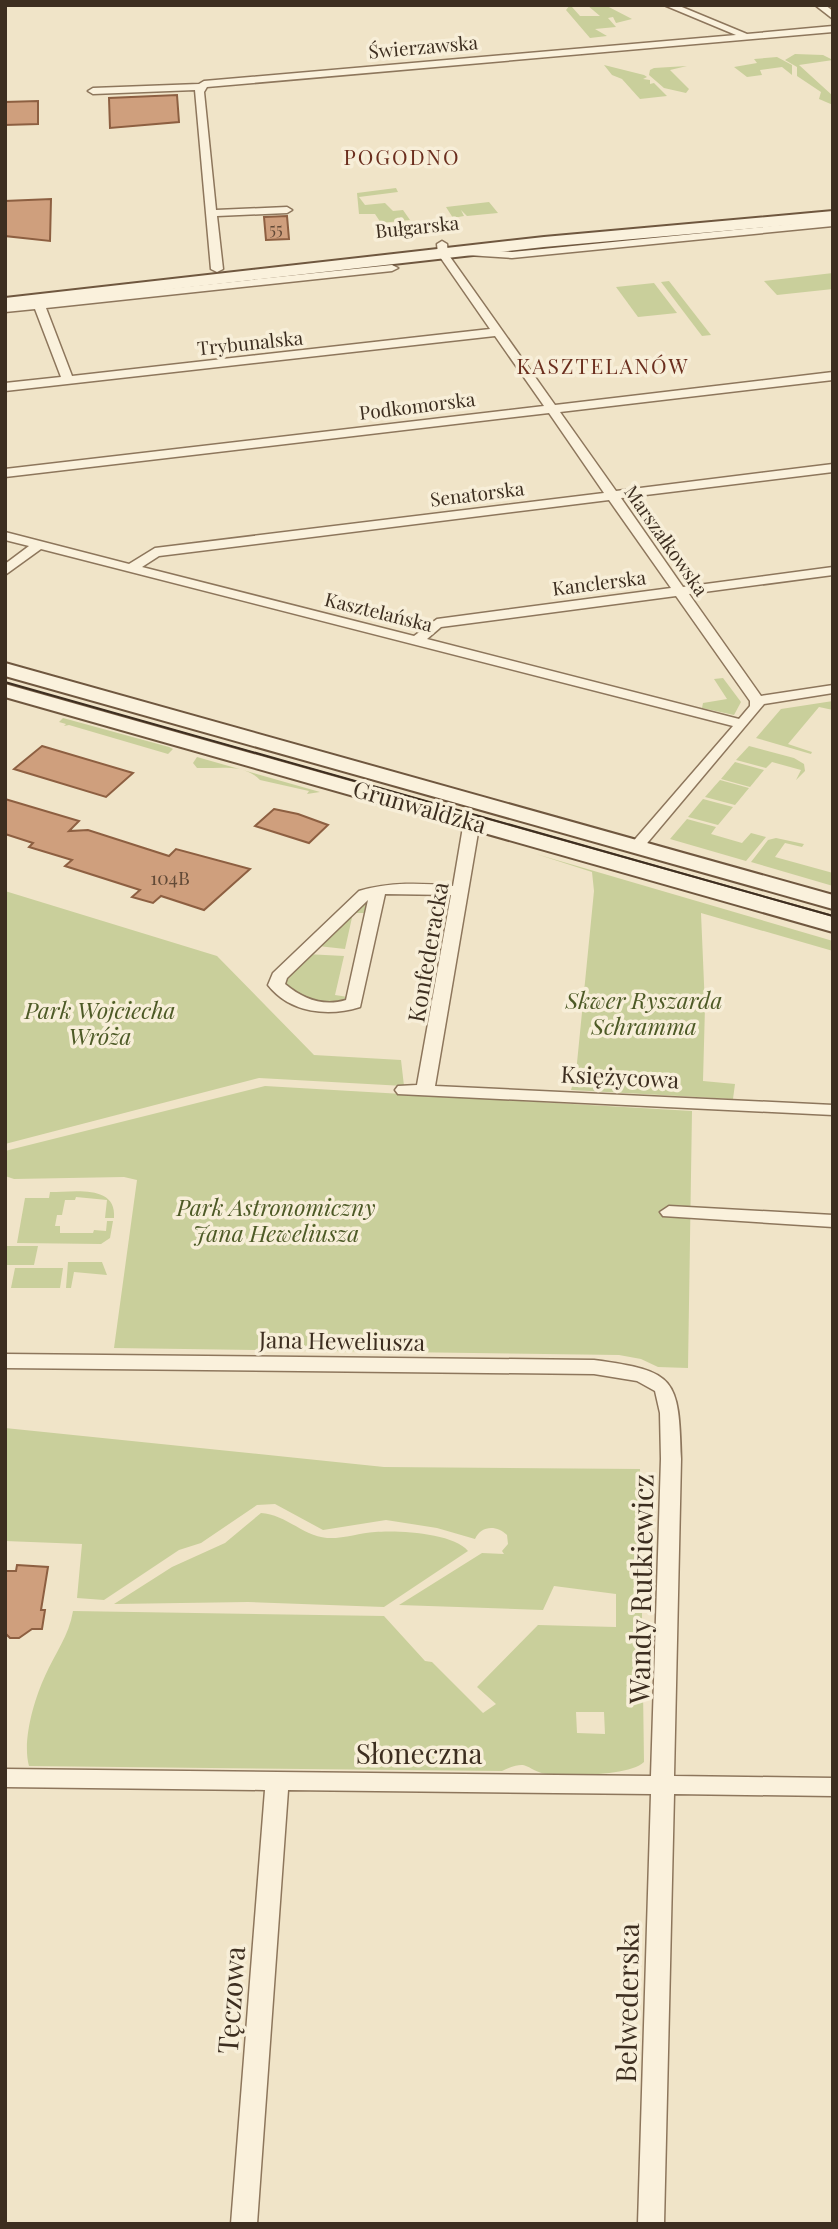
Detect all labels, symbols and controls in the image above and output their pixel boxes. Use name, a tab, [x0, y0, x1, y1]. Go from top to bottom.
street label: Świerzawska	[367, 28, 479, 64]
district label: POGODNO	[343, 142, 461, 170]
street label: Bułgarska	[374, 209, 461, 243]
house number: 55	[269, 218, 283, 239]
street label: Trybunalska	[196, 323, 305, 360]
district label: KASZTELANÓW	[517, 351, 689, 379]
street label: Podkomorska	[358, 385, 477, 425]
street label: Senatorska	[429, 474, 526, 512]
street label: Marszałkowska	[619, 479, 715, 601]
street label: Kanclerska	[551, 563, 648, 601]
street label: Kasztelańska	[322, 585, 436, 637]
street label: Grunwaldzka	[350, 772, 491, 840]
house number: 104B	[150, 864, 190, 890]
street label: Konfederacka	[399, 879, 455, 1025]
park label: Skwer Ryszarda Schramma	[564, 984, 723, 1041]
park label: Park Wojciecha Wróża	[23, 994, 176, 1051]
street label: Księżycowa	[560, 1057, 681, 1095]
park label: Park Astronomiczny Jana Heweliusza	[175, 1191, 376, 1248]
street label: Jana Heweliusza	[258, 1323, 426, 1357]
street label: Wandy Rutkiewicz	[619, 1474, 661, 1705]
street label: Słoneczna	[356, 1734, 482, 1771]
street label: Belwederska	[606, 1923, 646, 2083]
street label: Tęczowa	[208, 1945, 252, 2055]

